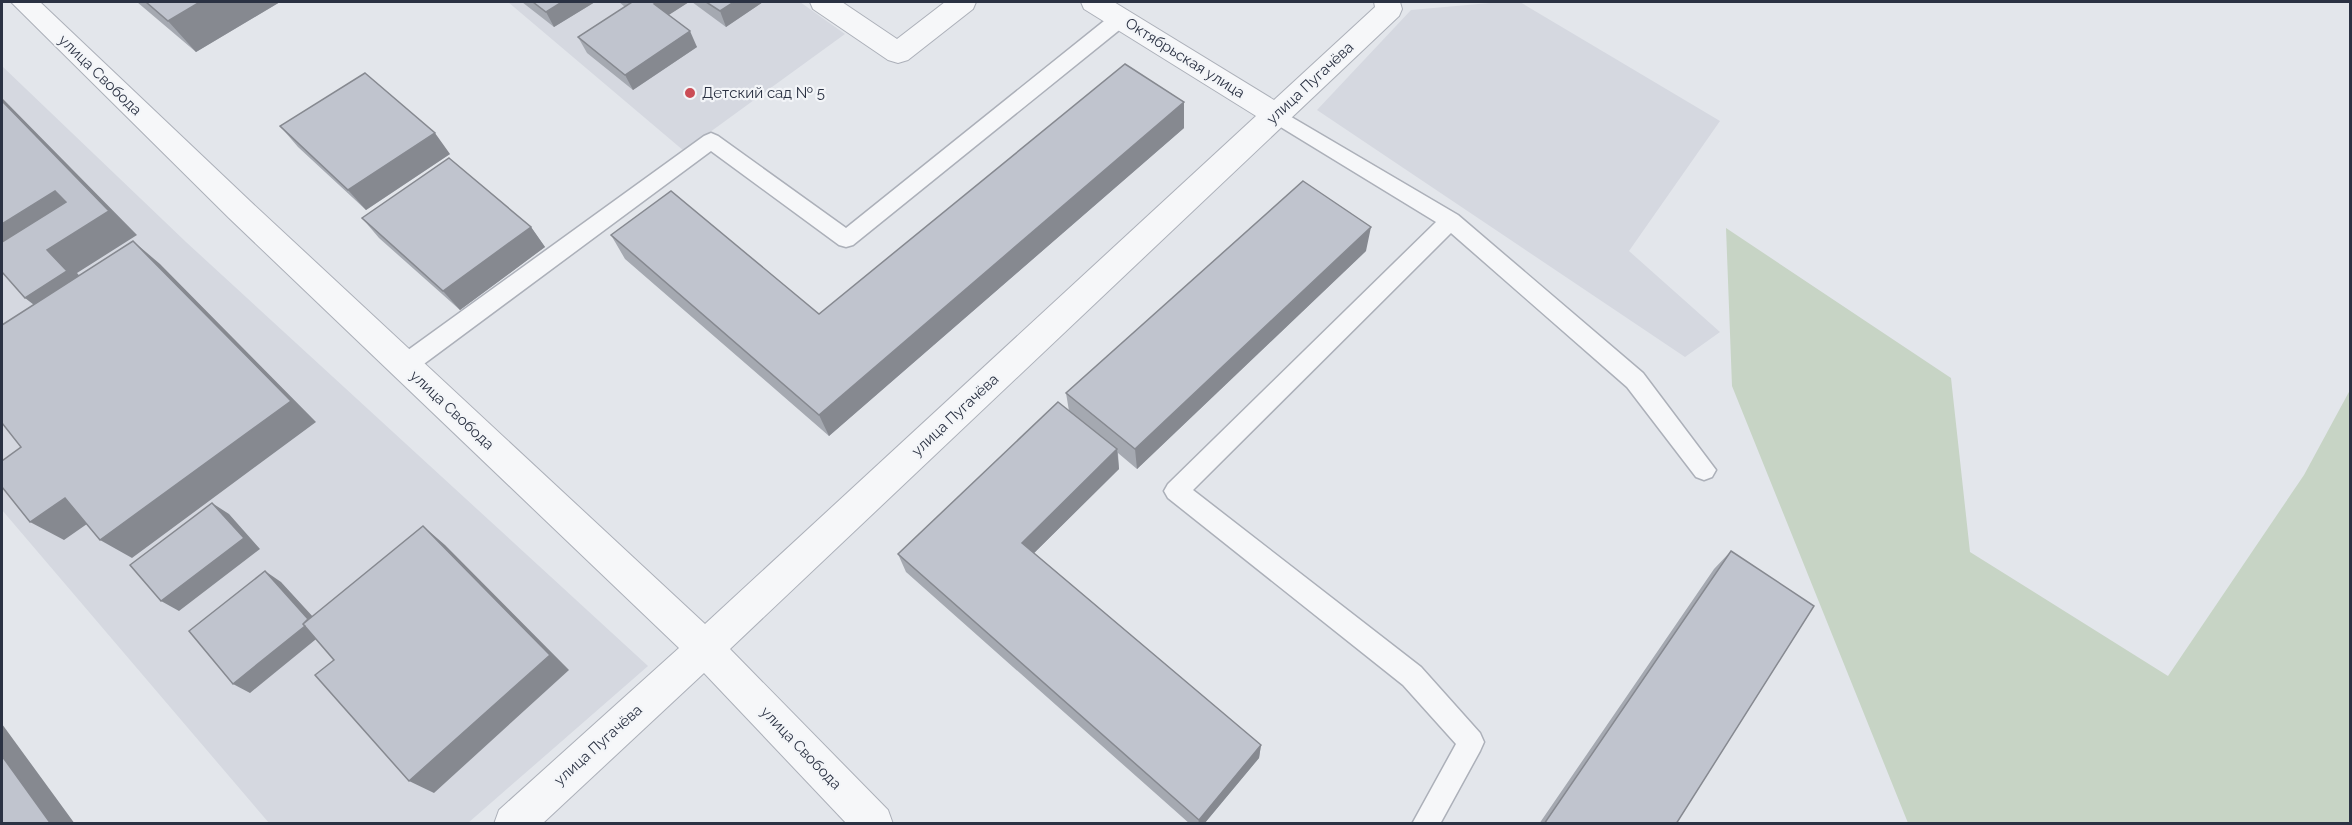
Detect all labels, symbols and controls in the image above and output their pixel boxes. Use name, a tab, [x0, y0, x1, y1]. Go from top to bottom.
street label: Октябрьская улица	[1122, 14, 1248, 102]
street label: улица Свобода	[55, 31, 145, 119]
street label: улица Пугачёва	[1263, 38, 1357, 128]
place label: Детский сад № 5	[702, 84, 825, 102]
marker: Детский сад № 5	[683, 86, 697, 100]
street label: улица Свобода	[406, 366, 498, 454]
street label: улица Пугачёва	[908, 370, 1002, 460]
street label: улица Пугачёва	[550, 701, 646, 789]
street label: улица Свобода	[757, 703, 845, 793]

